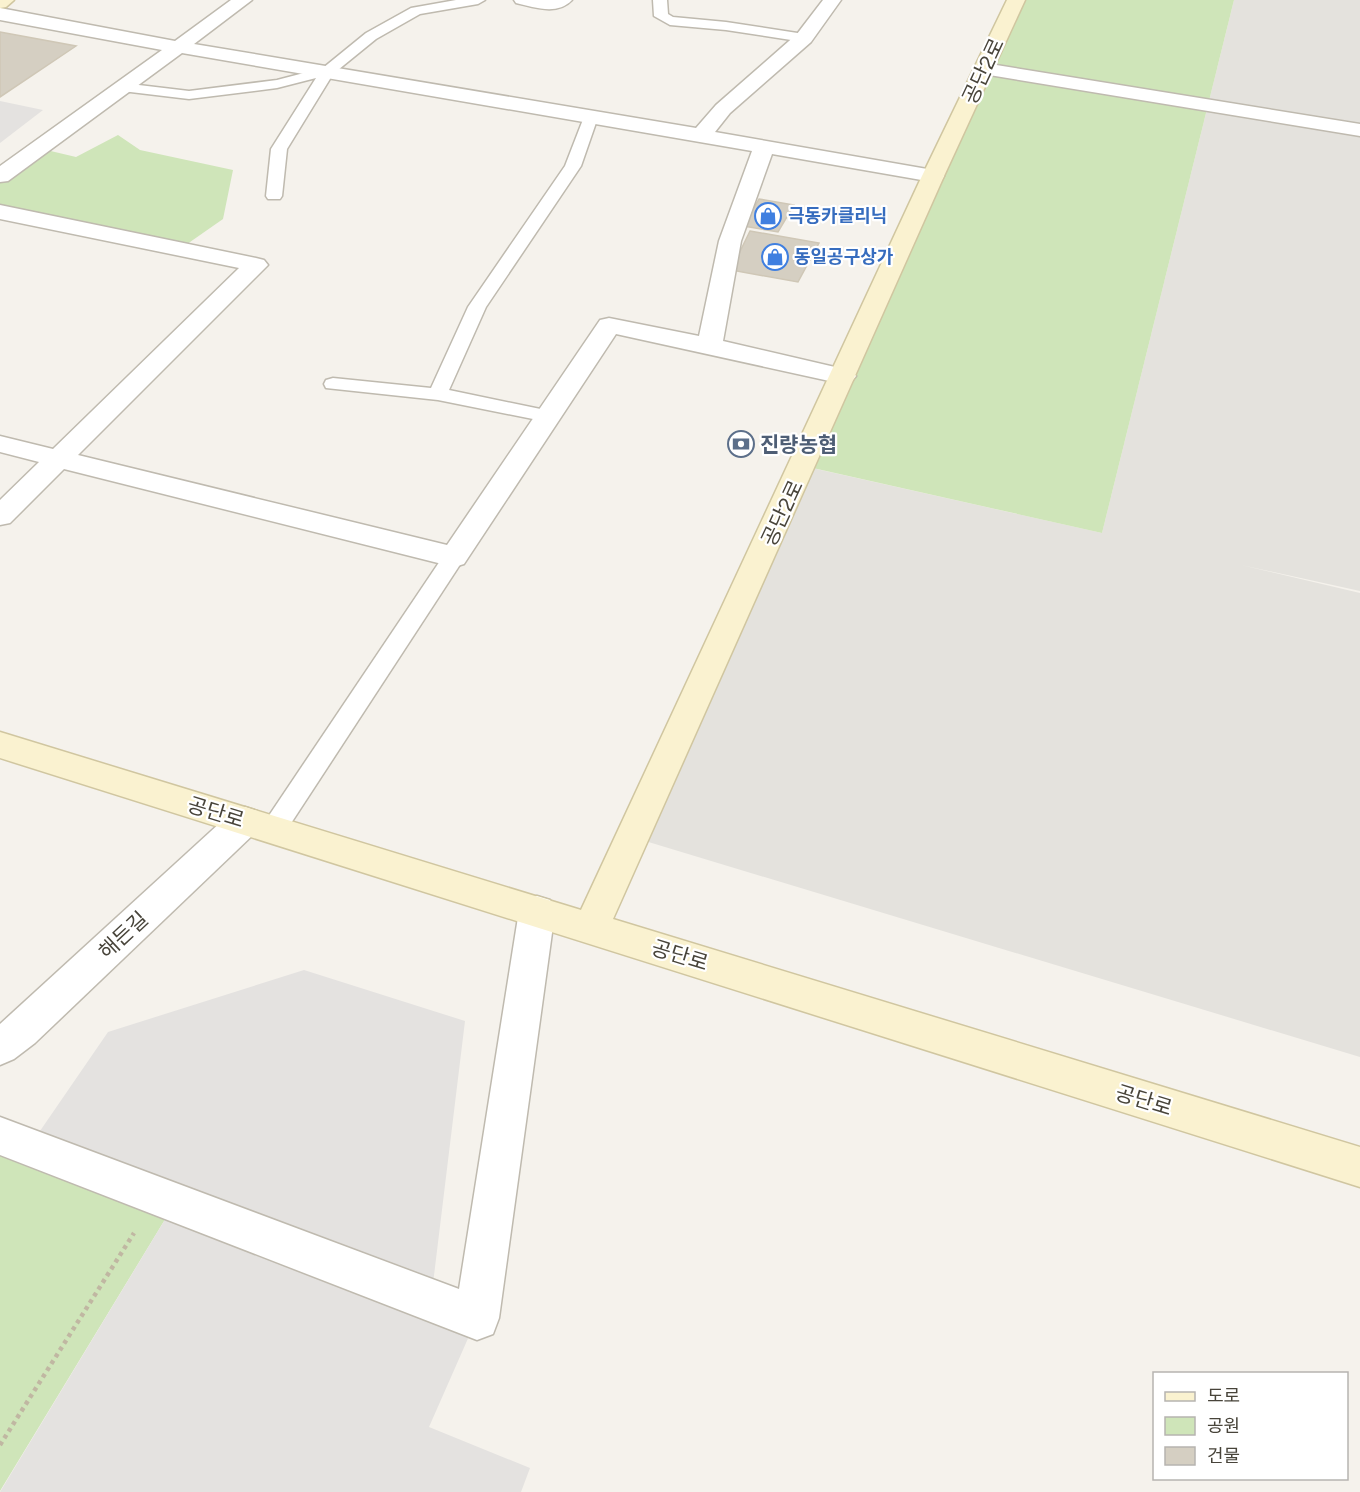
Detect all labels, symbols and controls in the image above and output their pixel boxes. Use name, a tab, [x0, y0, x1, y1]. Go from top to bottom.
street label: 공단2로	[957, 34, 1009, 108]
shop icon: 극동카클리닉	[753, 201, 783, 231]
place label: 극동카클리닉	[788, 205, 887, 227]
shop icon: 동일공구상가	[760, 242, 790, 272]
place label: 동일공구상가	[794, 246, 894, 268]
bank icon: 진량농협	[726, 429, 756, 459]
place label: 진량농협	[760, 432, 837, 457]
street label: 공단2로	[756, 476, 808, 550]
street label: 공단로	[185, 792, 247, 832]
street label: 해든길	[93, 906, 153, 964]
street label: 공단로	[649, 935, 711, 975]
street label: 공단로	[1113, 1080, 1175, 1120]
legend	[1153, 1372, 1348, 1480]
text: 도로	[1207, 1385, 1240, 1407]
text: 공원	[1207, 1415, 1240, 1437]
text: 건물	[1207, 1445, 1240, 1467]

